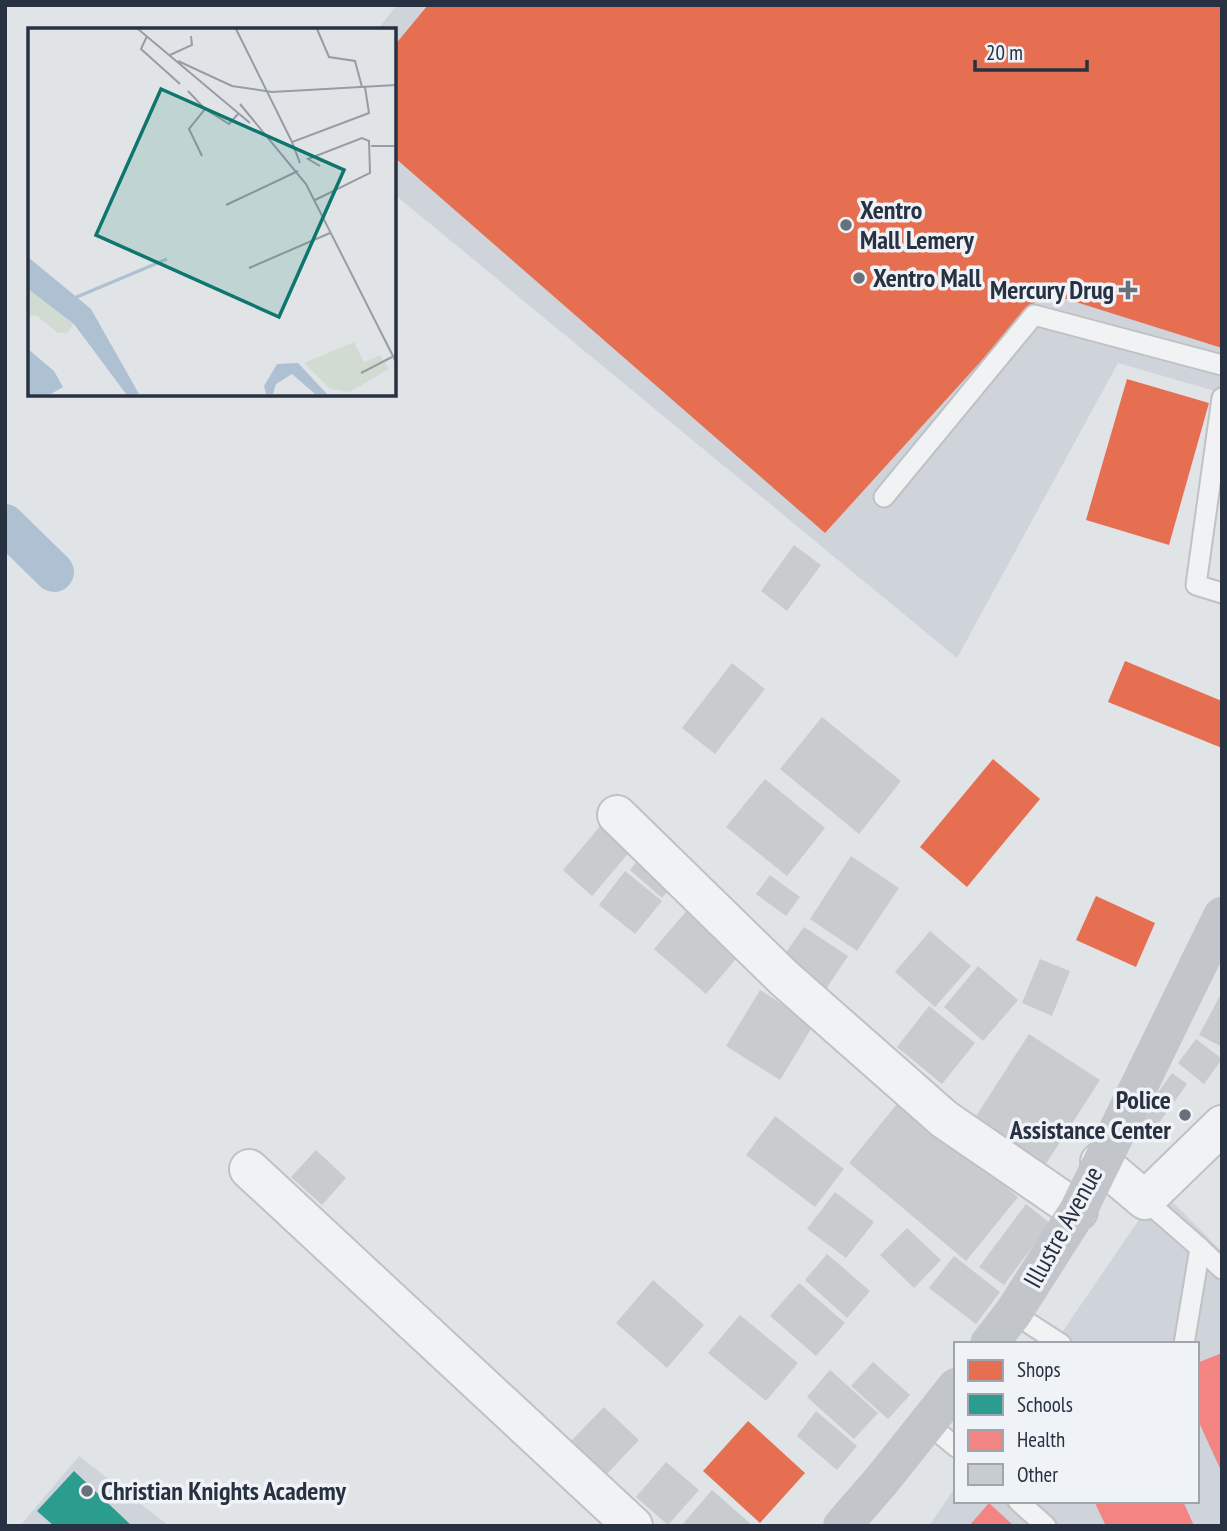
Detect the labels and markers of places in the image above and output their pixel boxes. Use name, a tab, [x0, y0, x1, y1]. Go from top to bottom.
place label: Xentro Mall Lemery	[860, 193, 974, 256]
marker: Xentro Mall Lemery	[838, 217, 854, 233]
place label: Xentro Mall	[873, 261, 982, 294]
marker: Xentro Mall	[851, 270, 867, 286]
place label: Mercury Drug	[990, 273, 1114, 306]
marker: Mercury Drug	[1120, 282, 1136, 298]
place label: Police Assistance Center	[1009, 1083, 1171, 1146]
marker: Police Assistance Center	[1177, 1107, 1193, 1123]
place label: Christian Knights Academy	[101, 1474, 347, 1507]
marker: Christian Knights Academy	[79, 1483, 95, 1499]

